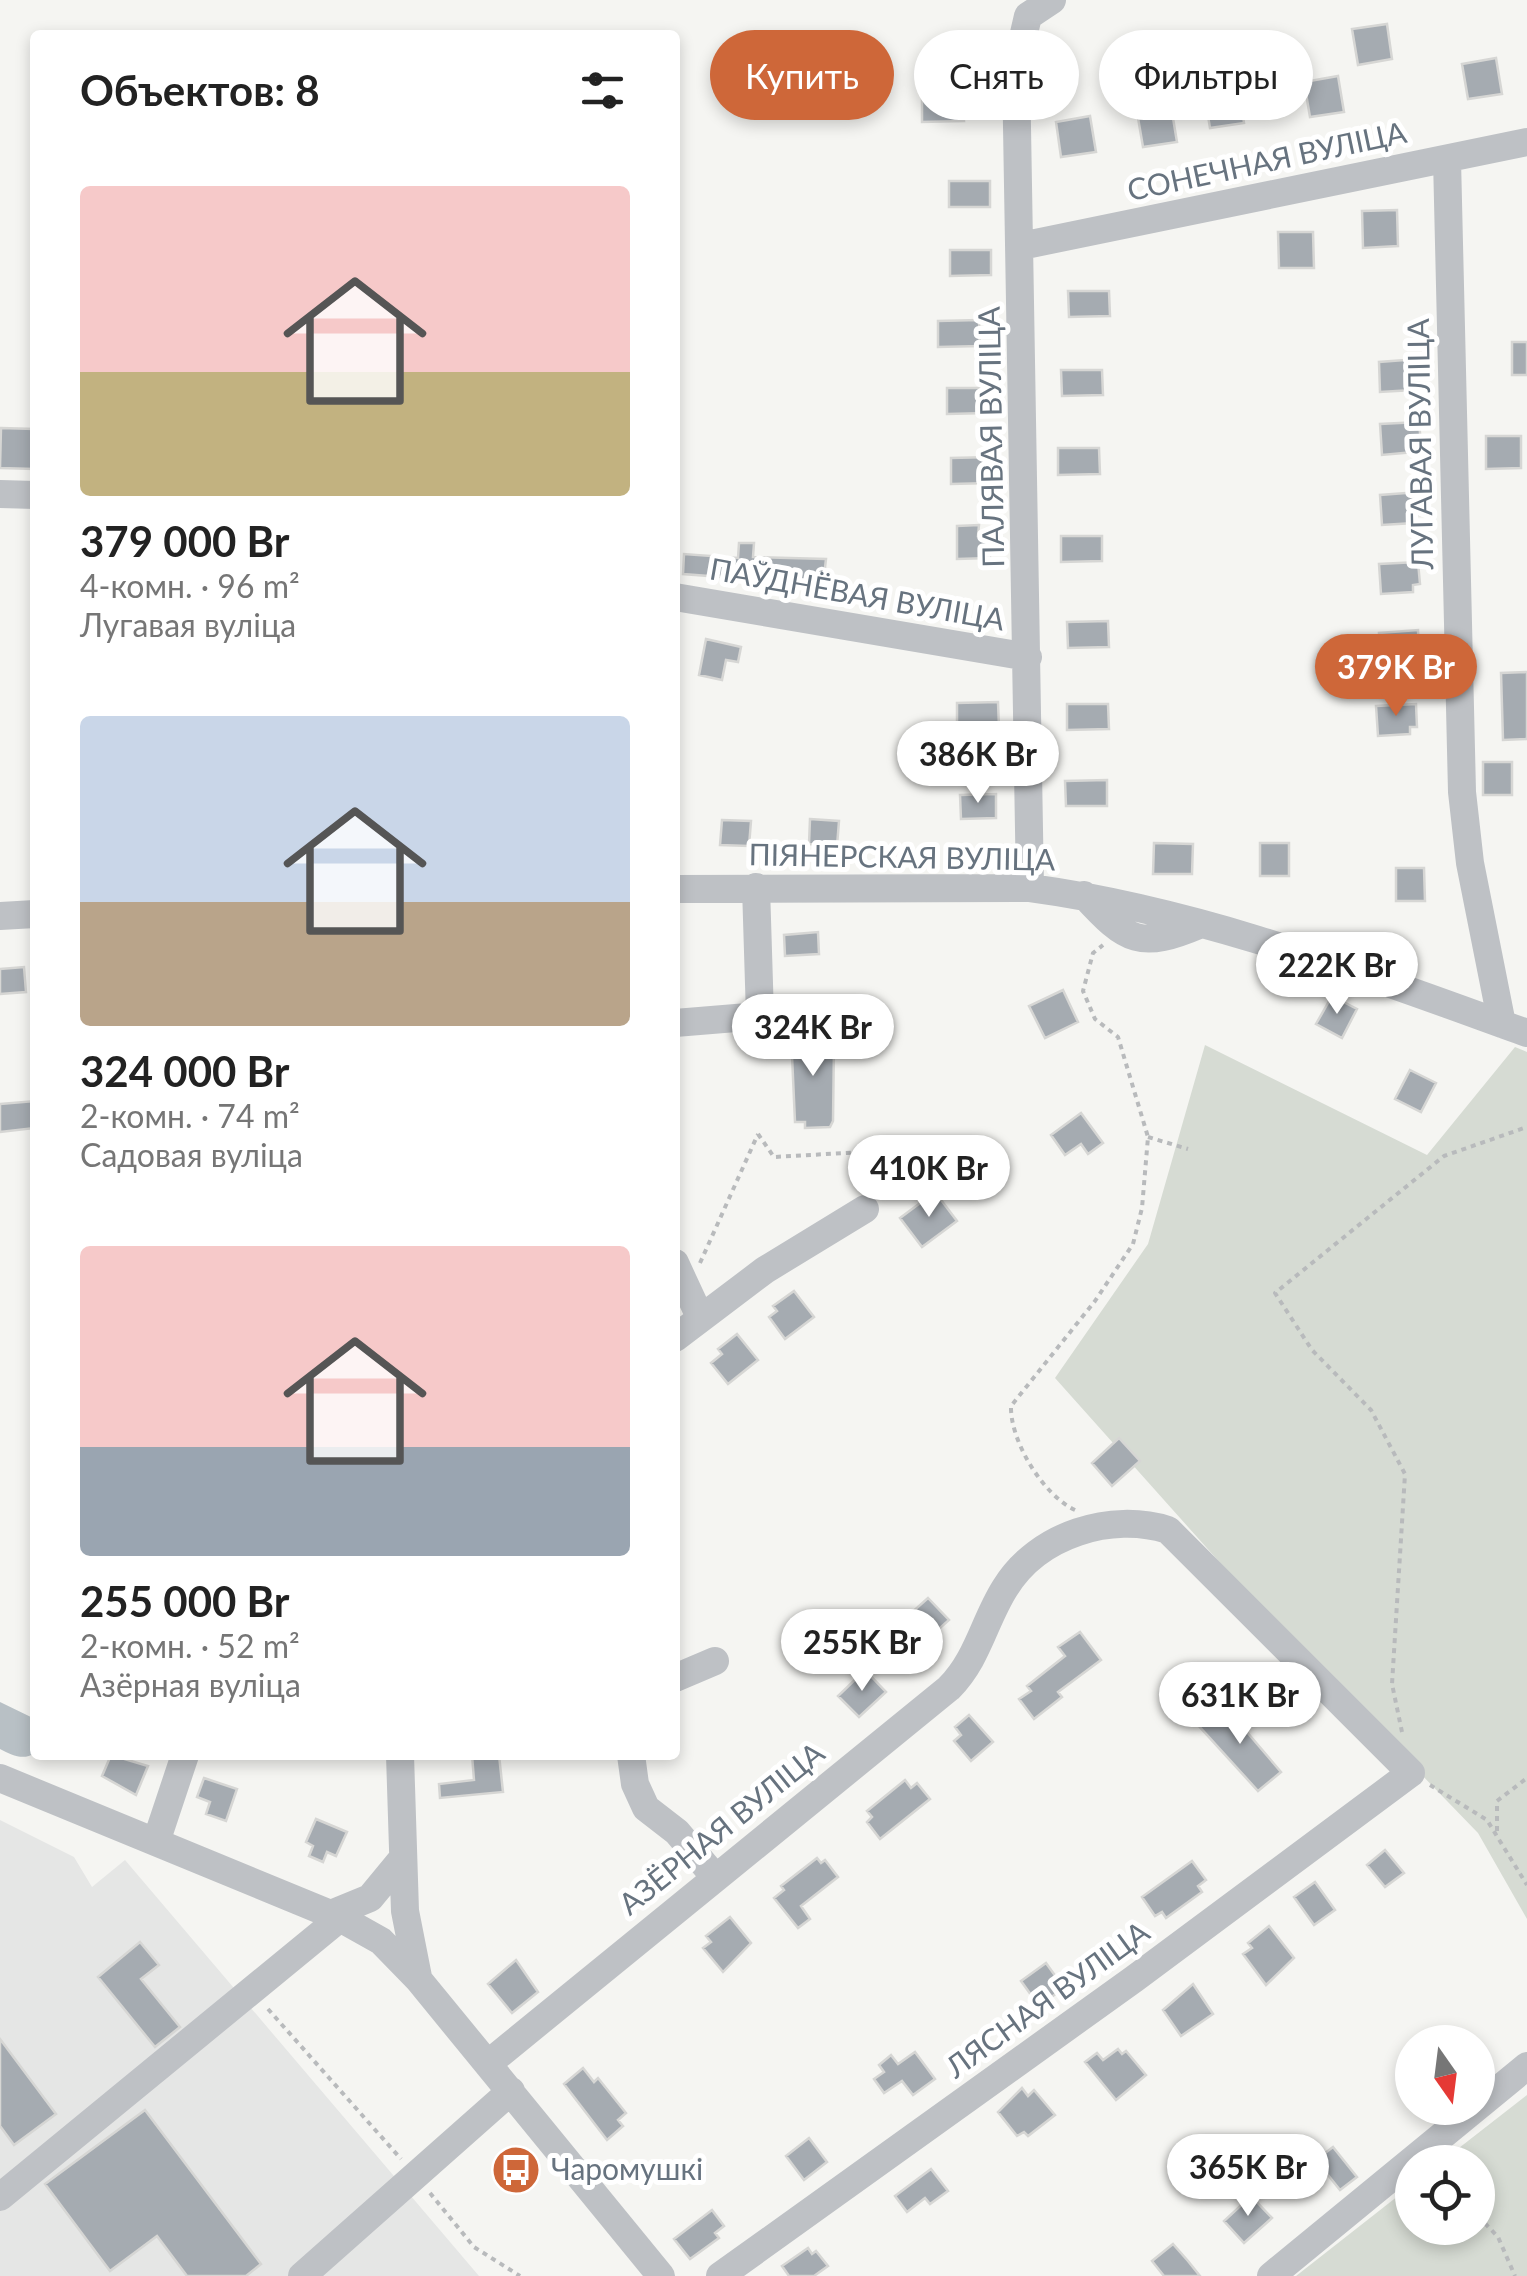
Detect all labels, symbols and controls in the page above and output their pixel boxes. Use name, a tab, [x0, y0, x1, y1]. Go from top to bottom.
chip: Купить	[710, 30, 894, 120]
chip: Снять	[914, 30, 1079, 120]
chip: Фильтры	[1099, 30, 1313, 120]
icon: filters	[575, 63, 630, 118]
text: Объектов: 8	[80, 65, 320, 115]
street label: СОНЕЧНАЯ ВУЛІЦА	[1124, 113, 1410, 207]
icon: home	[265, 251, 445, 431]
street label: ПАЛЯВАЯ ВУЛІЦА	[970, 305, 1010, 568]
street label: ЛУГАВАЯ ВУЛІЦА	[1399, 317, 1439, 571]
text: 379 000 Br	[80, 516, 290, 566]
street label: ПАЎДНЁВАЯ ВУЛІЦА	[707, 549, 1008, 637]
text: 4-комн. · 96 m²	[80, 566, 300, 605]
text: Лугавая вуліца	[80, 605, 296, 644]
pin: 379K Br	[1304, 634, 1488, 719]
text: 379K Br	[1337, 647, 1455, 686]
pin: 386K Br	[886, 721, 1070, 806]
text: 386K Br	[919, 734, 1037, 773]
icon: home	[265, 781, 445, 961]
street label: ПІЯНЕРСКАЯ ВУЛІЦА	[748, 835, 1056, 877]
pin: 222K Br	[1245, 932, 1429, 1017]
text: 222K Br	[1278, 945, 1396, 984]
pin: 324K Br	[721, 994, 905, 1079]
text: 324K Br	[754, 1007, 872, 1046]
text: 324 000 Br	[80, 1046, 290, 1096]
text: 2-комн. · 74 m²	[80, 1096, 300, 1135]
text: Садовая вуліца	[80, 1135, 303, 1174]
pin: 410K Br	[837, 1135, 1021, 1220]
text: 410K Br	[870, 1148, 988, 1187]
icon: home	[265, 1311, 445, 1491]
text: 255 000 Br	[80, 1576, 290, 1626]
pin: 255K Br	[770, 1609, 954, 1694]
text: 255K Br	[803, 1622, 921, 1661]
text: 2-комн. · 52 m²	[80, 1626, 300, 1665]
pin: 631K Br	[1148, 1662, 1332, 1747]
text: Азёрная вуліца	[80, 1665, 301, 1704]
text: 631K Br	[1181, 1675, 1299, 1714]
street label: АЗЁРНАЯ ВУЛІЦА	[611, 1733, 831, 1921]
street label: ЛЯСНАЯ ВУЛІЦА	[937, 1912, 1156, 2085]
north arrow	[1395, 2025, 1495, 2125]
map controls	[1395, 2025, 1495, 2245]
pin: 365K Br	[1156, 2134, 1340, 2219]
bus stop icon: Чаромушкі	[490, 2144, 542, 2196]
button: locate	[1395, 2145, 1495, 2245]
text: 365K Br	[1189, 2147, 1307, 2186]
place label: Чаромушкі	[551, 2150, 703, 2186]

